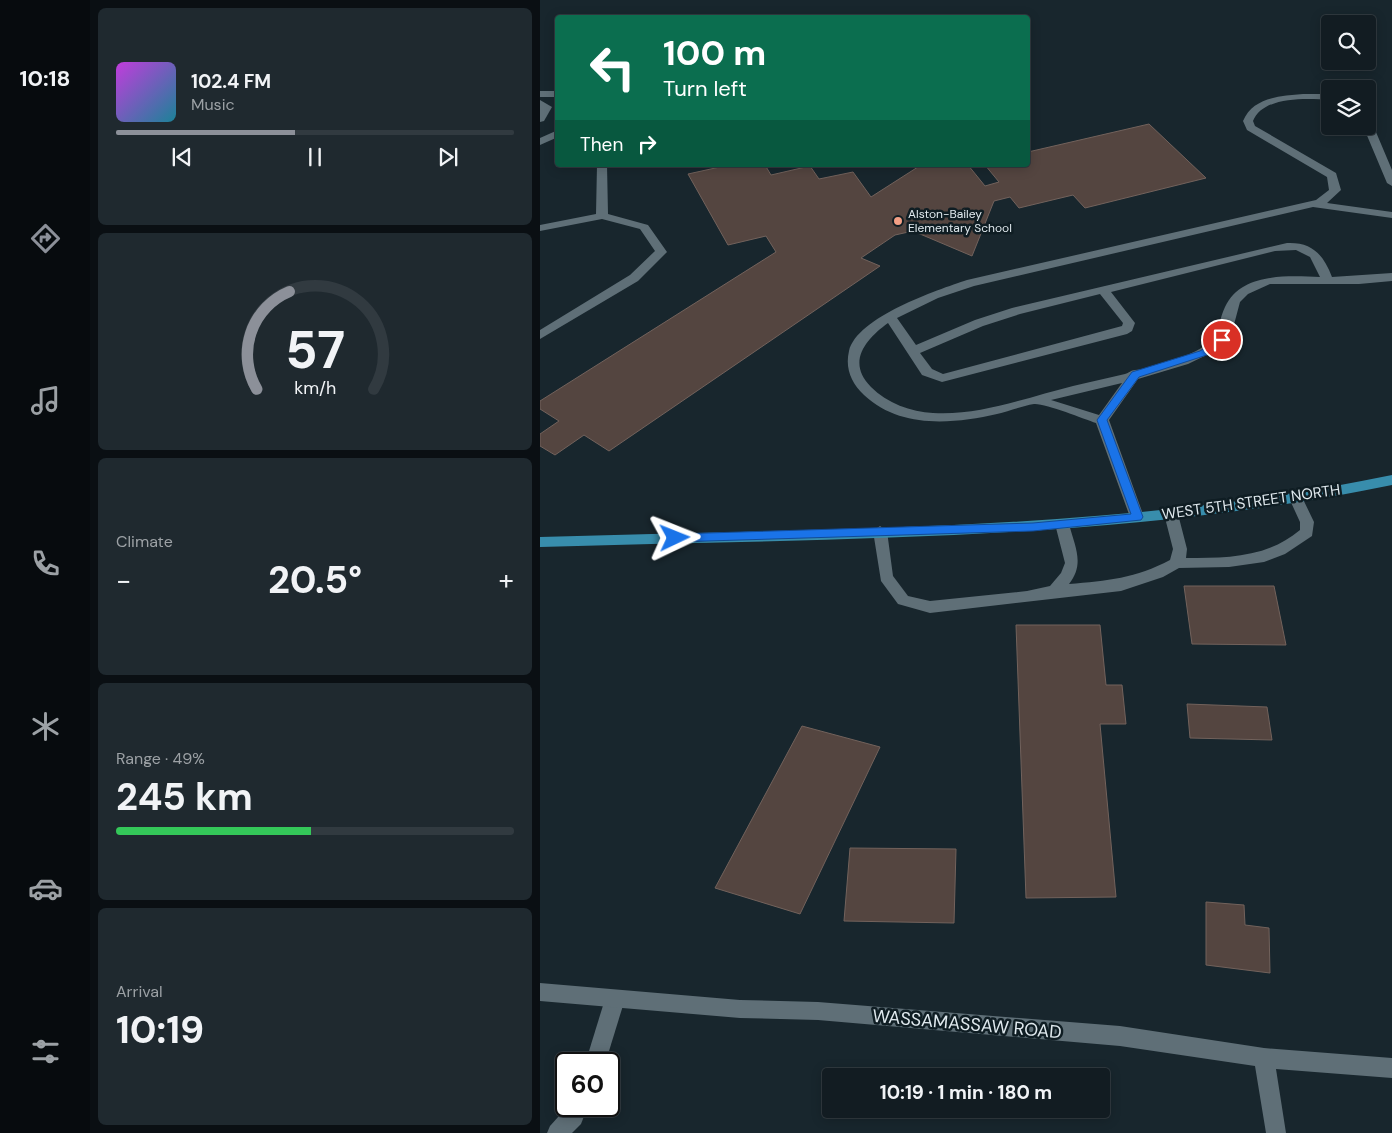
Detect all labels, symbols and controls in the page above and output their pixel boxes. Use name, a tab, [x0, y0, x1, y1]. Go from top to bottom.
map controls	[1321, 15, 1376, 135]
button: search	[1321, 15, 1376, 70]
text: 100 m	[663, 30, 766, 76]
icon: left	[580, 35, 645, 100]
text: 10:18	[19, 64, 71, 93]
text: 102.4 FM	[191, 69, 271, 94]
text: Turn left	[663, 74, 747, 103]
button: layers	[1321, 80, 1376, 135]
text: Music	[191, 94, 235, 115]
icon: right	[633, 130, 661, 158]
text: Then	[580, 132, 623, 157]
icon: previous	[168, 143, 196, 171]
icon: pause	[301, 143, 329, 171]
icon: next	[434, 143, 462, 171]
place label: Alston-Bailey Elementary School	[908, 206, 1012, 236]
marker: Alston-Bailey Elementary School	[892, 215, 904, 227]
icon: directions	[28, 221, 63, 256]
text: 57	[285, 316, 345, 384]
pin	[1201, 319, 1243, 361]
icon: arrive	[1208, 326, 1236, 354]
text: km/h	[294, 376, 336, 400]
icon: music	[28, 383, 63, 418]
street label: WEST 5TH STREET NORTH	[1160, 480, 1342, 524]
position arrow	[648, 511, 700, 563]
text: Climate	[116, 531, 173, 552]
icon: phone	[28, 546, 63, 581]
text: 20.5°	[268, 555, 362, 605]
text: −	[116, 562, 131, 599]
text: +	[499, 562, 514, 599]
icon: climate	[28, 709, 63, 744]
text: Range · 49%	[116, 748, 205, 769]
text: 245 km	[116, 772, 253, 822]
icon: car	[28, 871, 63, 906]
text: Arrival	[116, 981, 163, 1002]
street label: WASSAMASSAW ROAD	[871, 1004, 1063, 1044]
text: 10:19	[116, 1005, 204, 1055]
icon: filters	[28, 1034, 63, 1069]
speed limit sign: 60	[555, 1052, 620, 1117]
text: 10:19 · 1 min · 180 m	[880, 1080, 1052, 1105]

